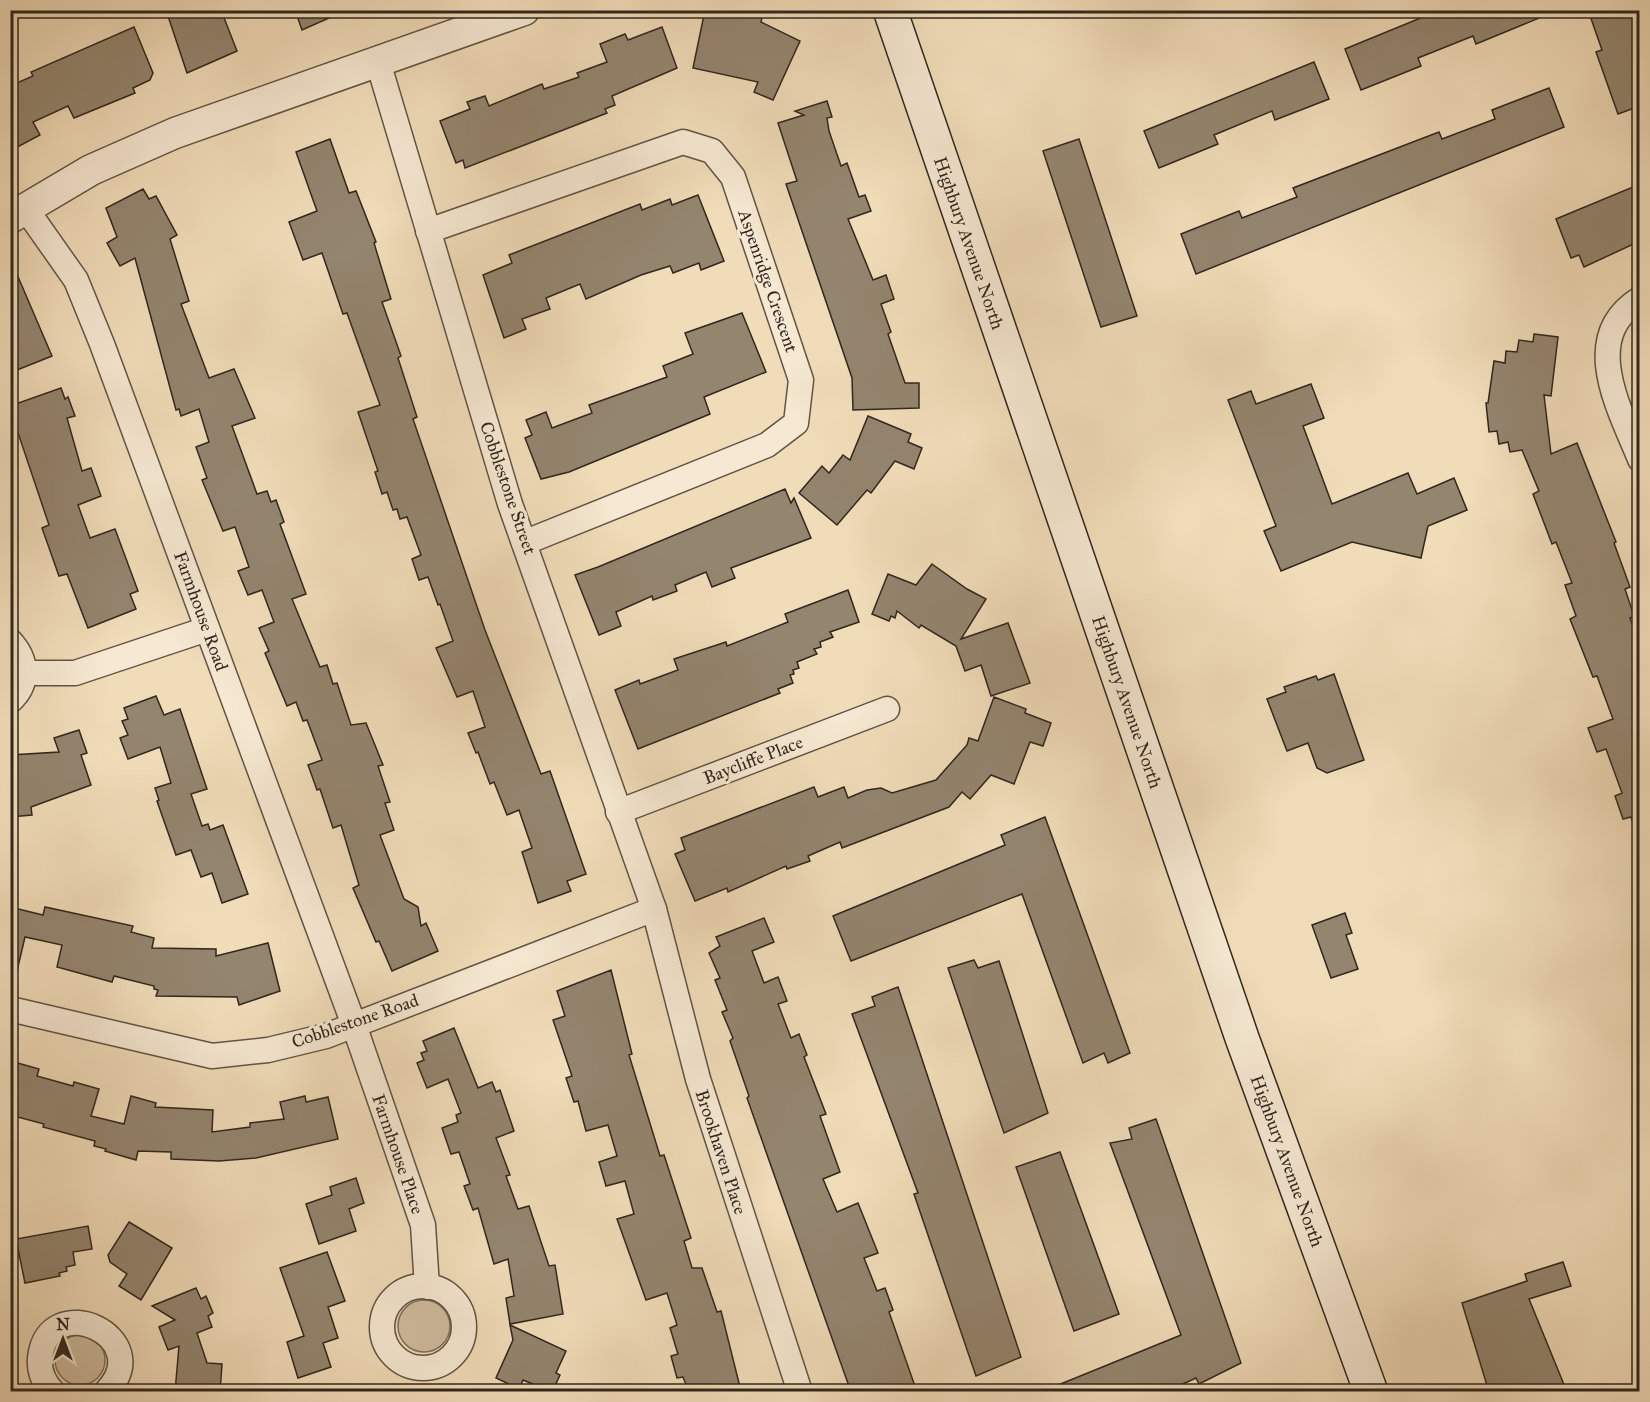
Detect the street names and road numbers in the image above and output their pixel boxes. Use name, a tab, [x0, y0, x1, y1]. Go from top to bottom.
street label: Highbury Avenue North	[928, 154, 1009, 333]
street label: Aspenridge Crescent	[732, 206, 803, 356]
street label: Cobblestone Street	[475, 419, 541, 558]
street label: Farmhouse Road	[169, 548, 233, 674]
street label: Highbury Avenue North	[1086, 613, 1167, 792]
street label: Baycliffe Place	[700, 731, 806, 789]
street label: Cobblestone Road	[289, 989, 421, 1053]
street label: Highbury Avenue North	[1245, 1072, 1328, 1250]
street label: Brookhaven Place	[690, 1087, 752, 1217]
street label: Farmhouse Place	[367, 1091, 429, 1217]

